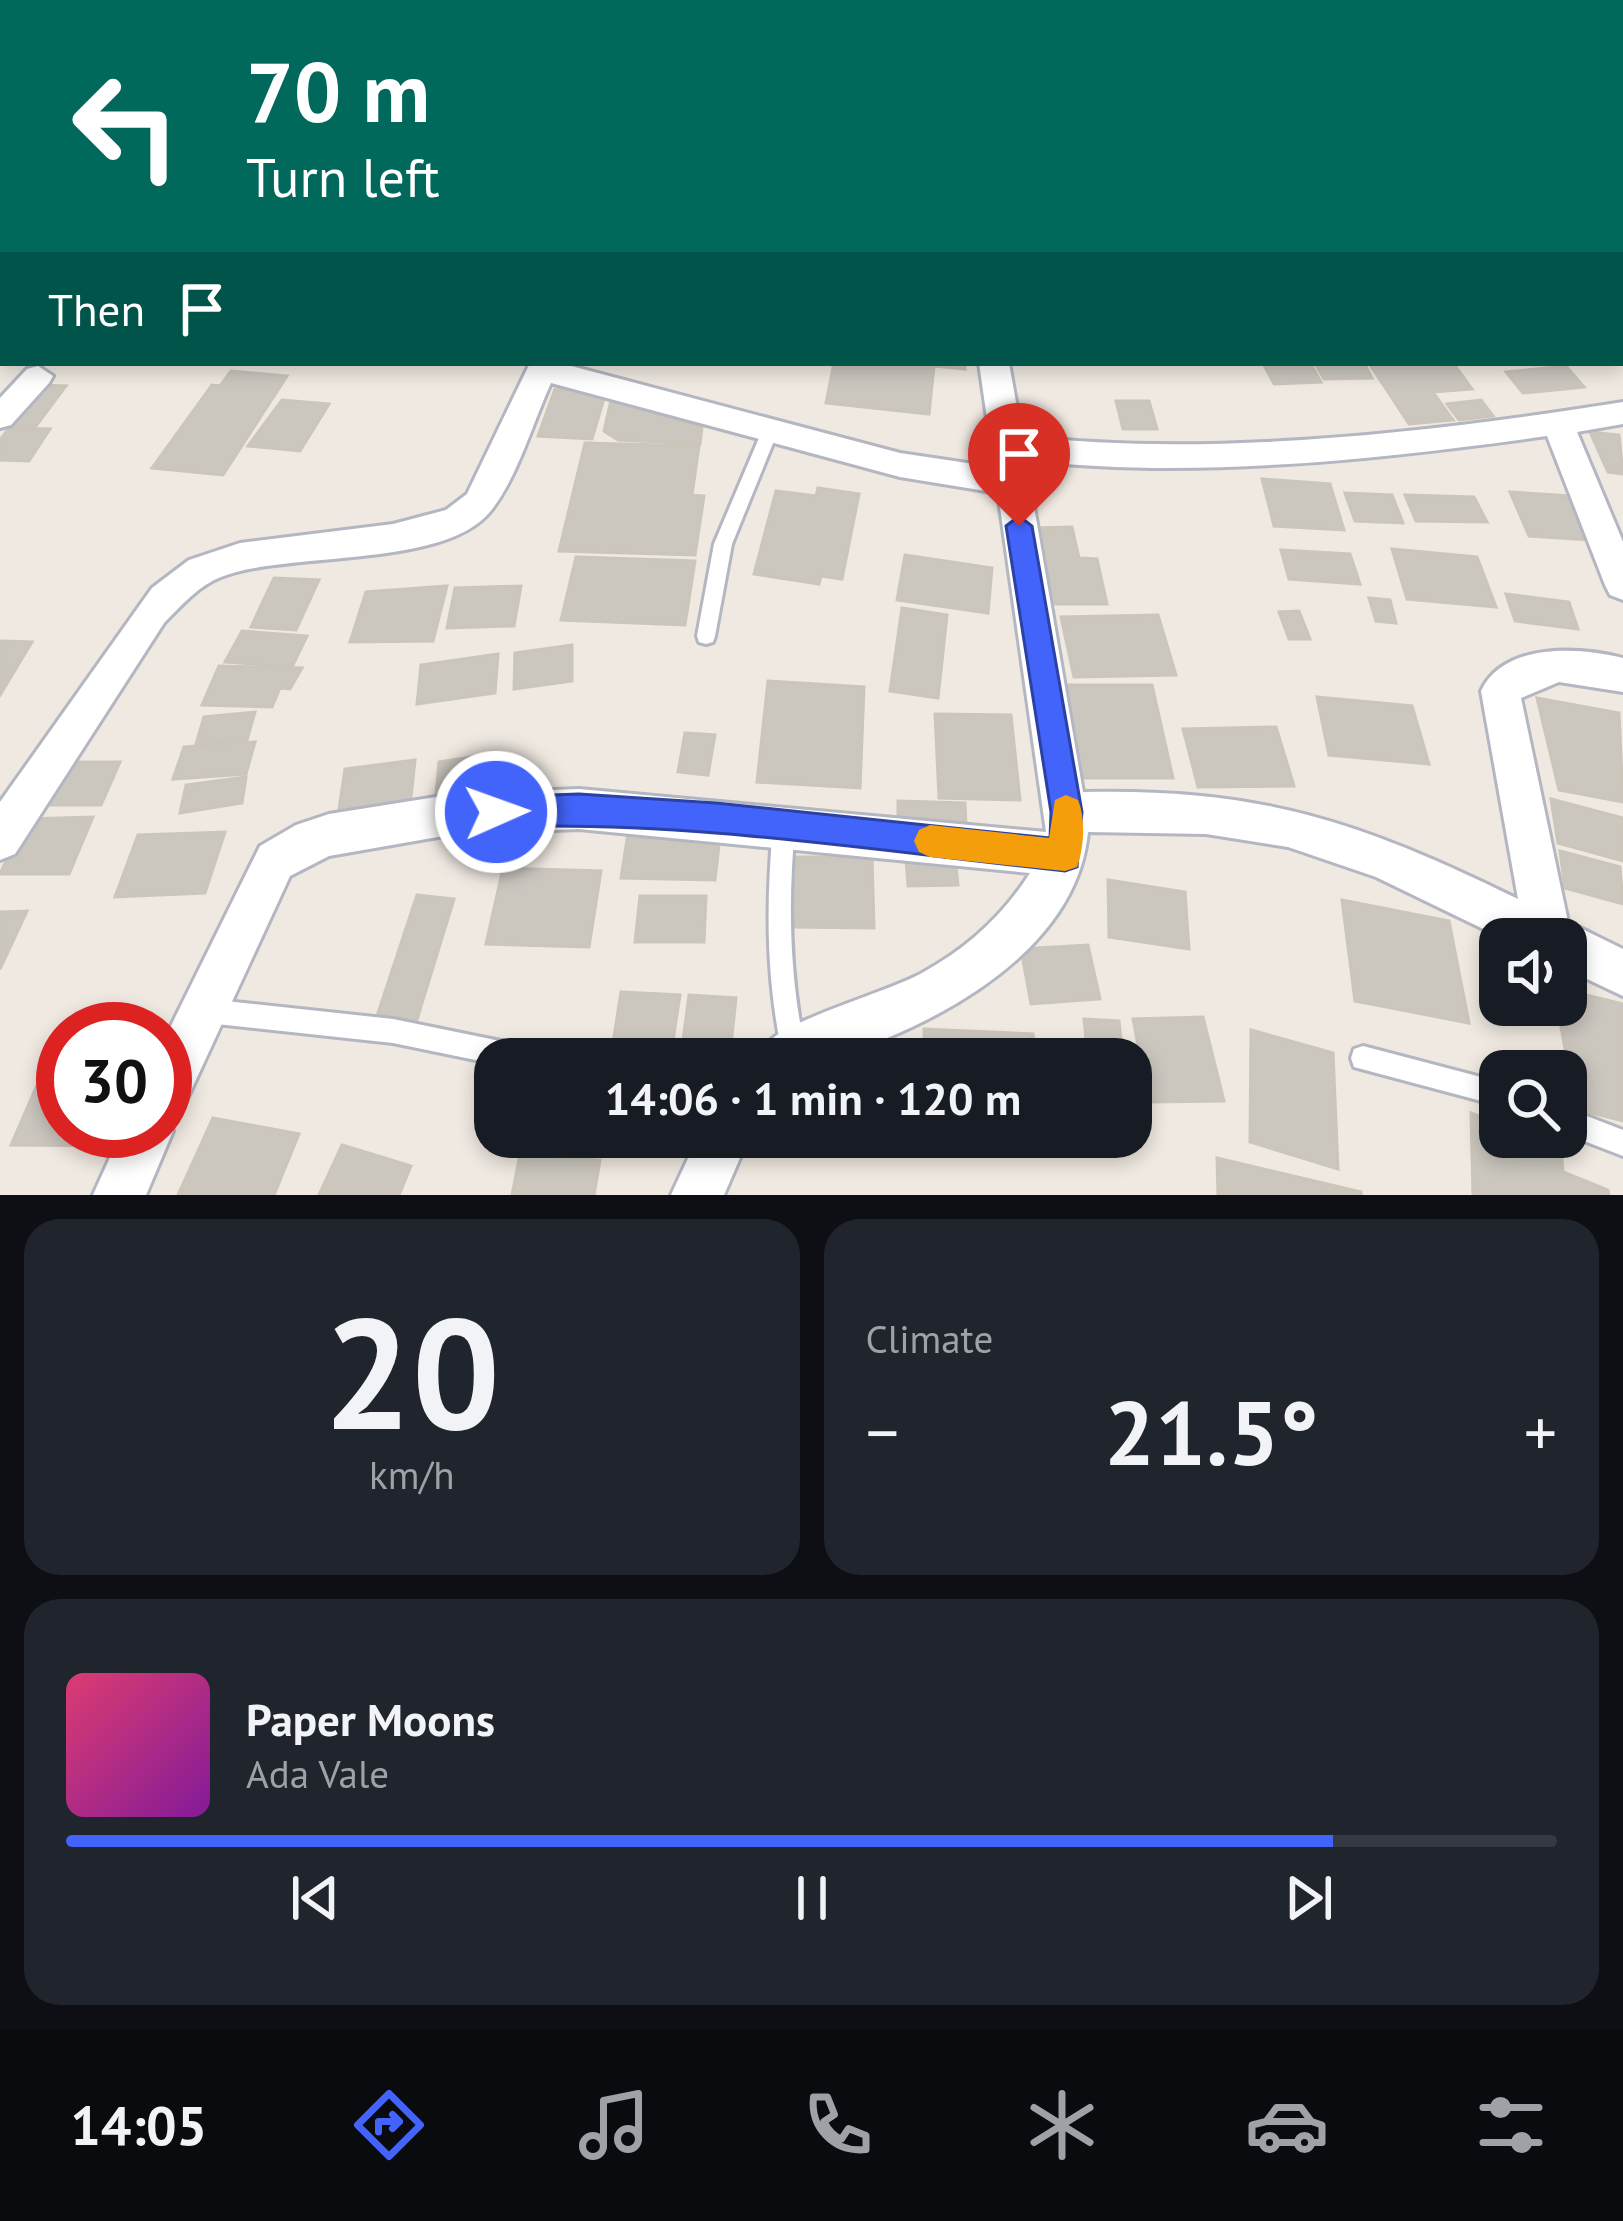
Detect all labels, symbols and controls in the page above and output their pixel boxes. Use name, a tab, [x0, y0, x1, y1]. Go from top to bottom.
text: 70 m	[246, 36, 430, 145]
icon: left	[48, 48, 204, 204]
text: Turn left	[246, 142, 440, 212]
icon: arrive	[169, 276, 235, 342]
text: Then	[48, 280, 145, 338]
pin	[968, 403, 1070, 526]
icon: arrive	[986, 421, 1052, 487]
position arrow	[433, 749, 559, 875]
map controls	[1479, 918, 1587, 1158]
button: sound	[1479, 918, 1587, 1026]
speed limit sign: 30	[36, 1002, 192, 1158]
button: search	[1479, 1050, 1587, 1158]
text: 14:06 · 1 min · 120 m	[605, 1069, 1021, 1127]
text: 20	[323, 1270, 500, 1472]
text: Climate	[866, 1313, 993, 1364]
text: 21.5°	[1104, 1373, 1319, 1490]
text: −	[866, 1389, 899, 1474]
text: +	[1524, 1389, 1557, 1474]
text: km/h	[369, 1449, 455, 1500]
text: Paper Moons	[246, 1690, 495, 1748]
text: Ada Vale	[246, 1748, 389, 1799]
icon: previous	[282, 1865, 348, 1931]
icon: pause	[779, 1865, 845, 1931]
icon: next	[1276, 1865, 1342, 1931]
icon: directions	[347, 2083, 431, 2167]
icon: music	[572, 2083, 656, 2167]
icon: phone	[796, 2083, 880, 2167]
icon: climate	[1020, 2083, 1104, 2167]
icon: car	[1245, 2083, 1329, 2167]
icon: filters	[1469, 2083, 1553, 2167]
text: 14:05	[70, 2090, 207, 2160]

